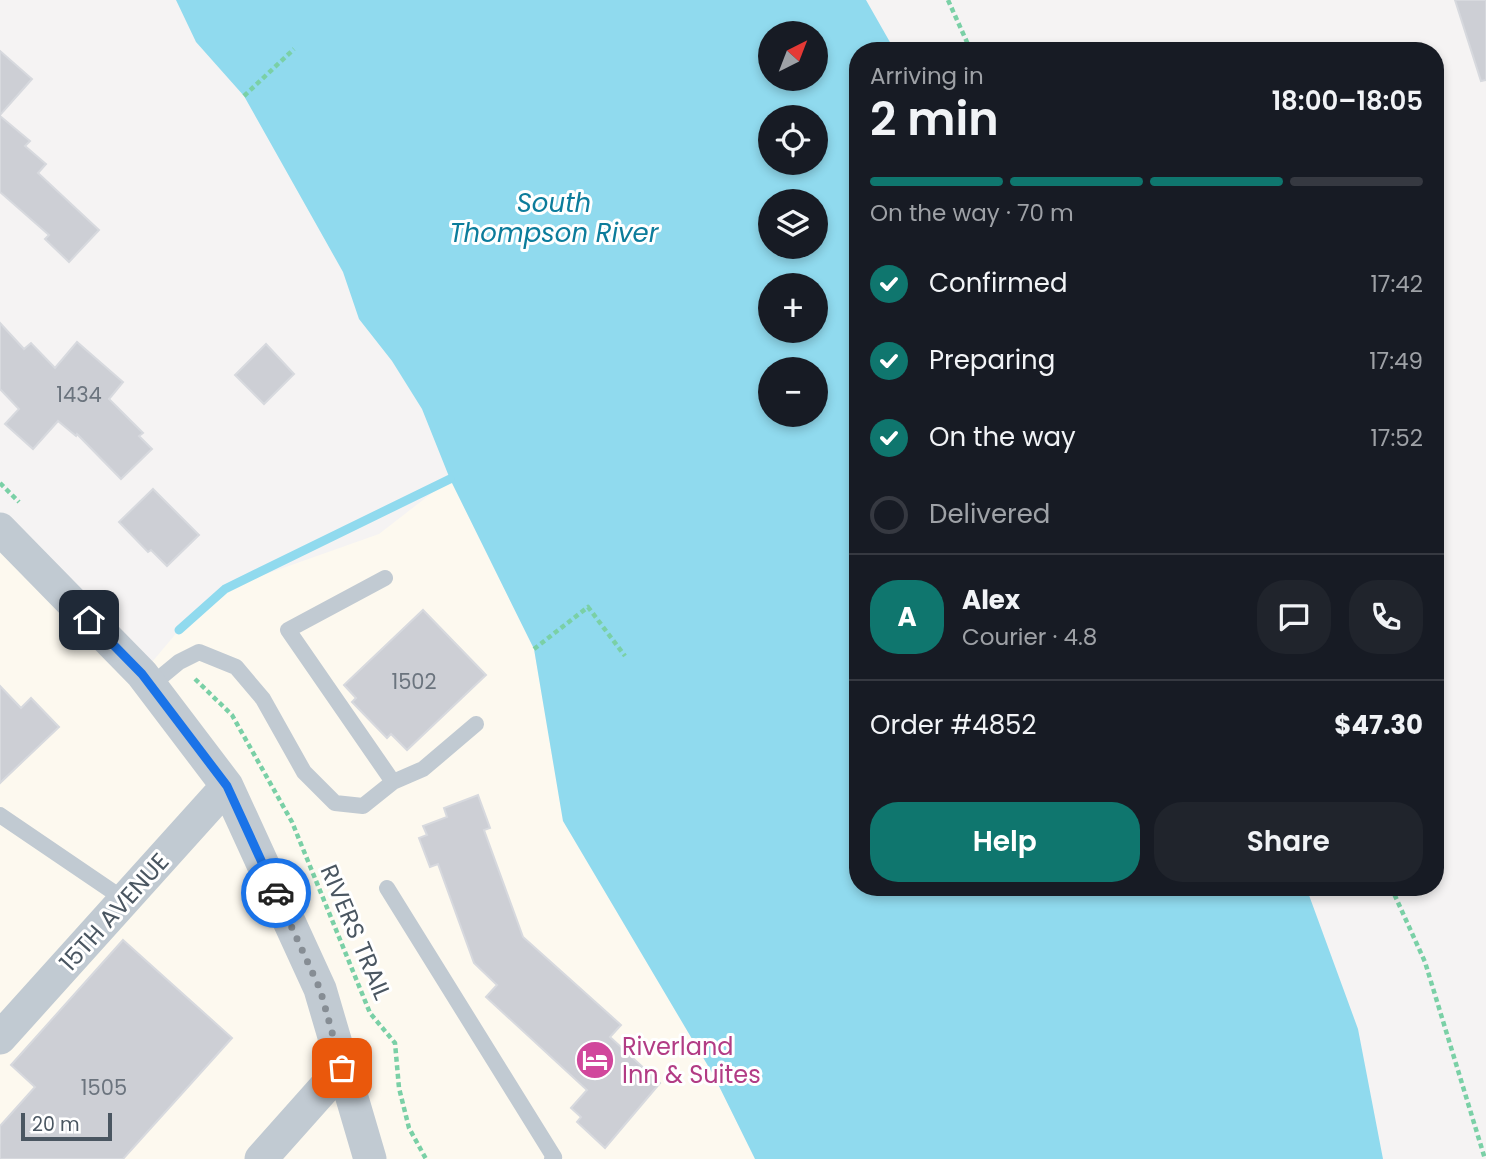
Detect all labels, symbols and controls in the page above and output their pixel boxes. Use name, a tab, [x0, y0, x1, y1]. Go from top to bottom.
north arrow	[758, 21, 828, 91]
map controls	[758, 21, 828, 427]
text: Arriving in	[870, 60, 984, 92]
text: 18:00–18:05	[1272, 83, 1423, 119]
text: 2 min	[870, 87, 999, 151]
button: locate	[758, 105, 828, 175]
water label: South Thompson River	[450, 185, 660, 251]
button: layers	[758, 189, 828, 259]
text: On the way · 70 m	[870, 197, 1074, 229]
icon: check	[870, 265, 908, 303]
text: Confirmed	[929, 265, 1067, 301]
text: 17:42	[1370, 268, 1423, 300]
button: +	[758, 273, 828, 343]
icon: check	[870, 342, 908, 380]
text: Preparing	[929, 342, 1055, 378]
text: 17:49	[1369, 345, 1423, 377]
button: −	[758, 357, 828, 427]
house number: 1434	[56, 380, 102, 409]
icon: check	[870, 419, 908, 457]
text: On the way	[929, 419, 1076, 455]
text: 17:52	[1371, 422, 1423, 454]
text: Delivered	[929, 496, 1050, 532]
button: chat	[1257, 580, 1331, 654]
button: phone	[1349, 580, 1423, 654]
text: Alex	[962, 582, 1020, 618]
pin	[59, 590, 119, 650]
text: A	[897, 599, 917, 635]
icon: home	[70, 601, 108, 639]
text: Courier · 4.8	[962, 621, 1097, 653]
house number: 1502	[391, 667, 437, 696]
text: Order #4852	[870, 707, 1036, 743]
text: $47.30	[1334, 707, 1423, 743]
button: Help	[870, 802, 1140, 882]
button: Share	[1154, 802, 1423, 882]
street label: 15TH AVENUE	[52, 846, 176, 978]
courier	[241, 858, 311, 928]
street label: RIVERS TRAIL	[313, 859, 399, 1005]
icon: car	[257, 874, 295, 912]
place label: Riverland Inn & Suites	[622, 1030, 761, 1091]
pin	[312, 1038, 372, 1098]
hotel icon: Riverland Inn & Suites	[574, 1039, 616, 1081]
icon: bag	[323, 1049, 361, 1087]
house number: 1505	[81, 1073, 127, 1102]
scale bar	[21, 1110, 112, 1142]
text: 20 m	[32, 1111, 80, 1138]

